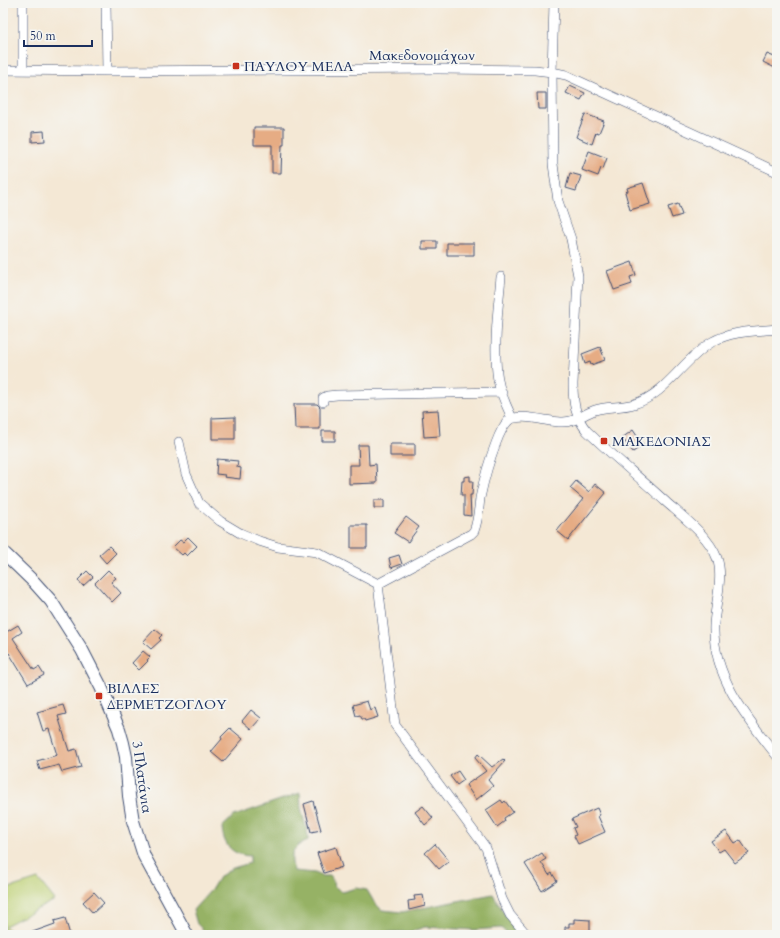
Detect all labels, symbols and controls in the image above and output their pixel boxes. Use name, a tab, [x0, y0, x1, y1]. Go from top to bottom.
scale bar	[24, 22, 92, 48]
text: 50 m	[30, 28, 57, 44]
street label: Μακεδονομάχων	[369, 46, 475, 65]
place label: ΠΑΥΛΟΥ ΜΕΛΑ	[244, 57, 353, 76]
marker: ΠΑΥΛΟΥ ΜΕΛΑ	[231, 61, 241, 71]
place label: ΜΑΚΕΔΟΝΙΑΣ	[612, 432, 711, 451]
marker: ΜΑΚΕΔΟΝΙΑΣ	[599, 436, 609, 446]
place label: ΒΙΛΛΕΣ ΔΕΡΜΕΤΖΟΓΛΟΥ	[107, 679, 227, 714]
marker: ΒΙΛΛΕΣ ΔΕΡΜΕΤΖΟΓΛΟΥ	[94, 691, 104, 701]
street label: 3 Πλατάνια	[128, 740, 157, 815]

